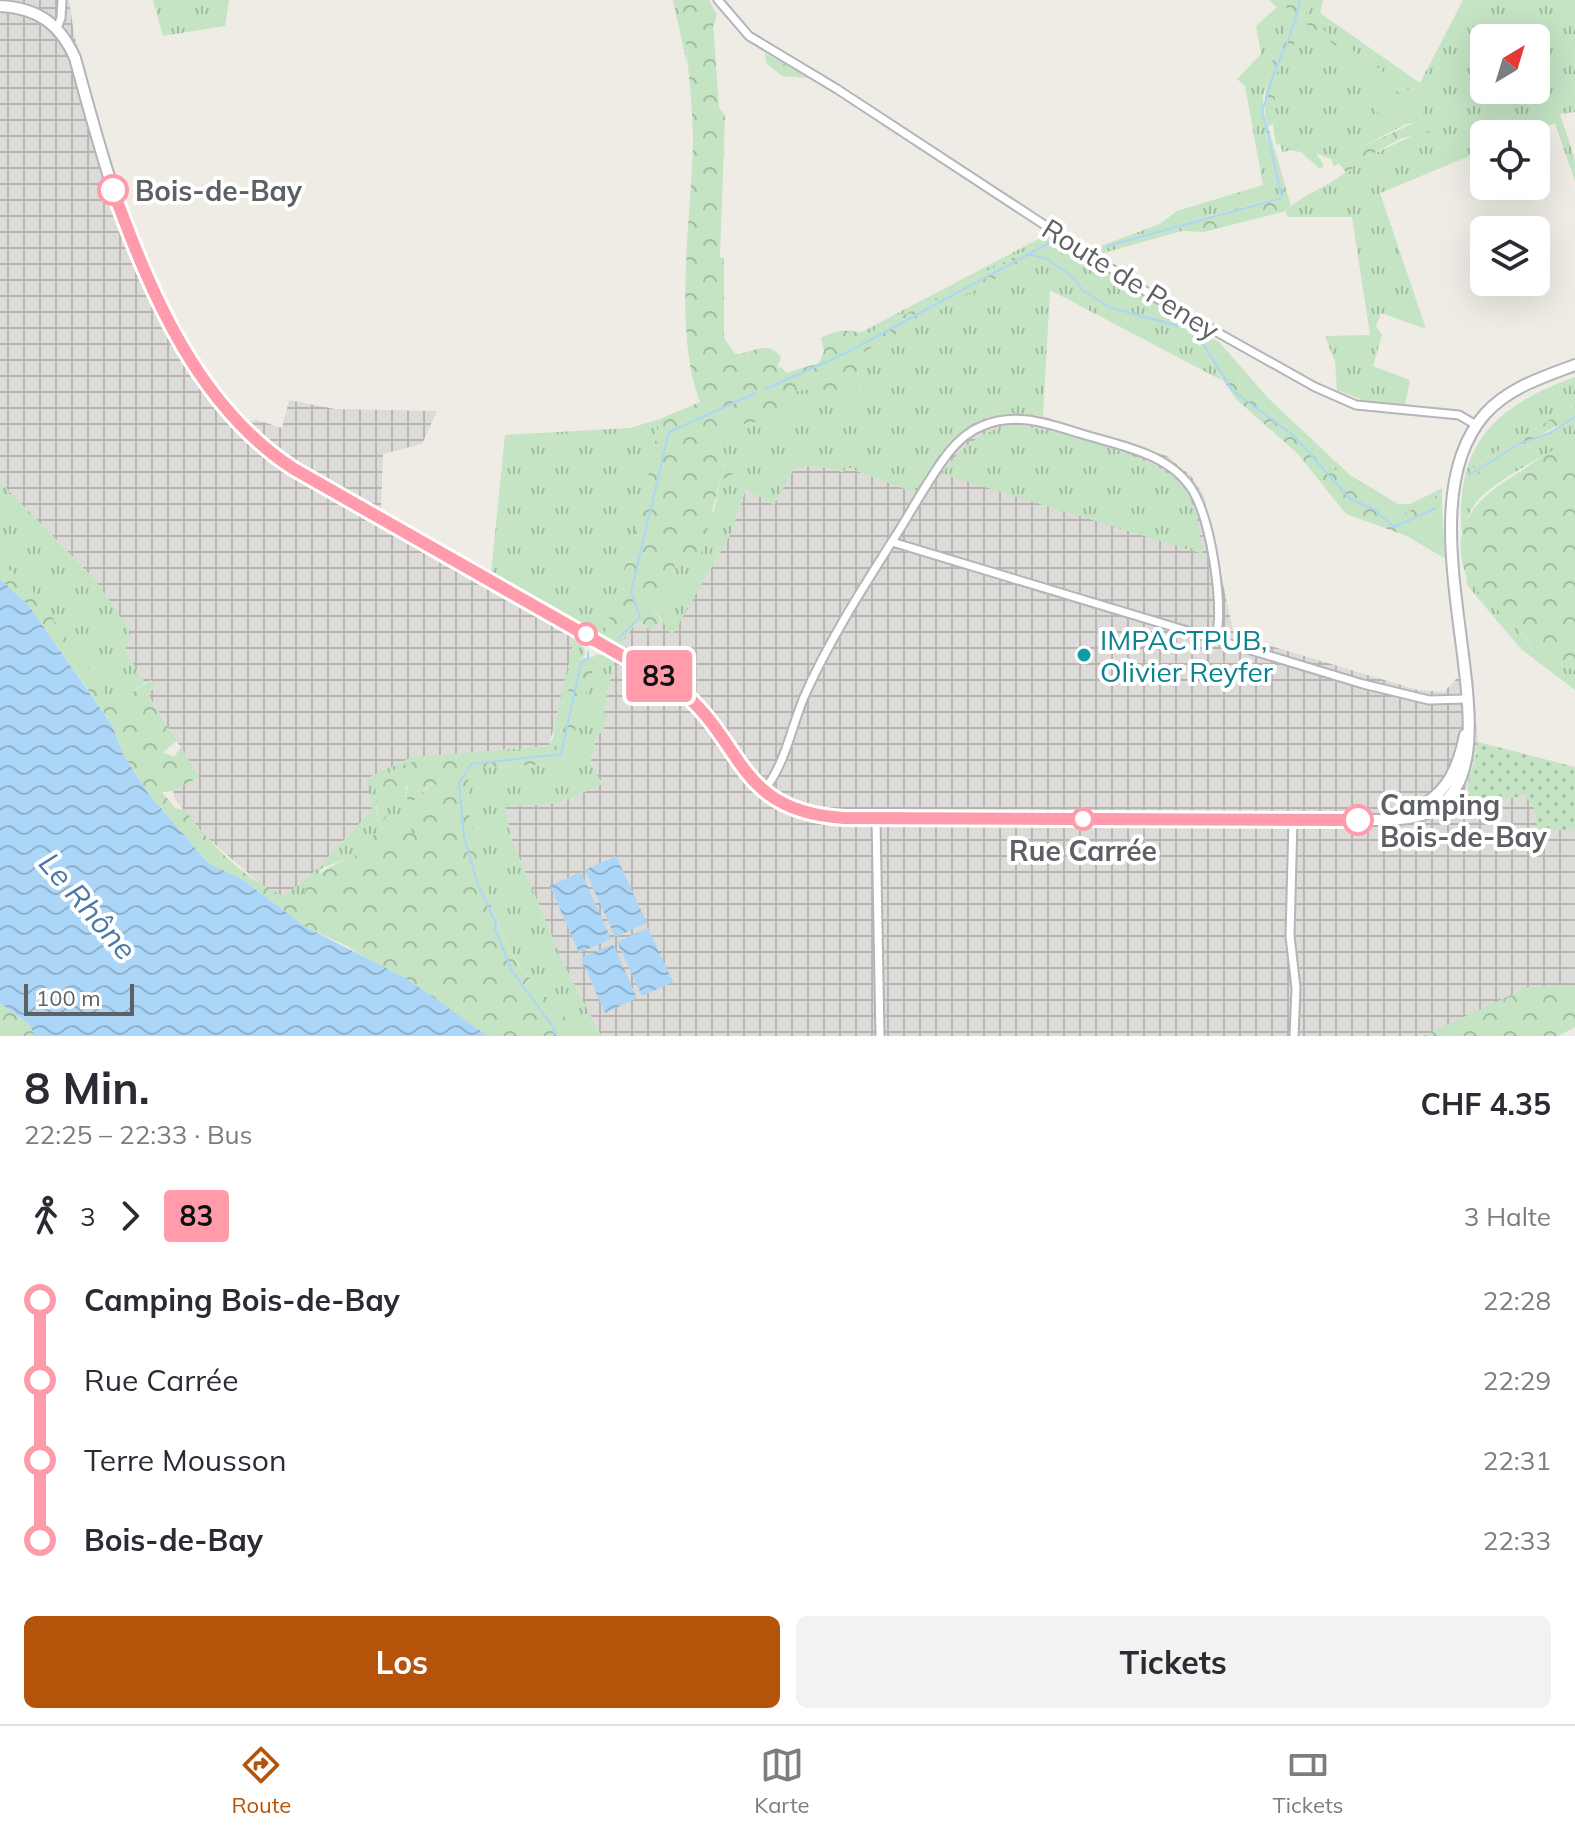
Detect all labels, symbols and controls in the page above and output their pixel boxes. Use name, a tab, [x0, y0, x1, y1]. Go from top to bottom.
north arrow	[1470, 24, 1550, 104]
map controls	[1470, 24, 1550, 296]
button: locate	[1470, 120, 1550, 200]
place label: Bois-de-Bay	[135, 173, 303, 208]
marker: Bois-de-Bay	[98, 175, 128, 205]
street label: Route de Peney	[1036, 211, 1226, 347]
button: layers	[1470, 216, 1550, 296]
place label: IMPACTPUB, Olivier Reyfer	[1100, 622, 1274, 689]
unlabelled marker	[575, 623, 597, 645]
marker: IMPACTPUB, Olivier Reyfer	[1075, 646, 1093, 664]
line badge: 83	[623, 650, 695, 702]
text: 83	[642, 658, 676, 693]
place label: Camping Bois-de-Bay	[1380, 787, 1548, 854]
marker: Camping Bois-de-Bay	[1343, 805, 1373, 835]
marker: Rue Carrée	[1072, 808, 1094, 830]
place label: Rue Carrée	[1009, 833, 1157, 868]
water label: Le Rhône	[31, 845, 145, 967]
scale bar	[24, 980, 134, 1016]
text: 100 m	[36, 984, 101, 1012]
text: 8 Min.	[24, 1060, 150, 1115]
text: CHF 4.35	[1420, 1085, 1551, 1123]
text: 22:25 – 22:33 · Bus	[24, 1118, 253, 1151]
icon: walk	[24, 1194, 68, 1238]
icon: forward	[108, 1194, 152, 1238]
text: 83	[180, 1198, 213, 1233]
text: 3	[80, 1200, 96, 1233]
text: 3 Halte	[1464, 1200, 1551, 1233]
text: Camping Bois-de-Bay	[84, 1281, 400, 1319]
text: 22:28	[1483, 1284, 1551, 1317]
text: Rue Carrée	[84, 1361, 238, 1399]
text: 22:29	[1483, 1364, 1551, 1397]
text: Terre Mousson	[84, 1441, 287, 1479]
text: 22:31	[1483, 1444, 1551, 1477]
text: Bois-de-Bay	[84, 1521, 263, 1559]
text: 22:33	[1483, 1524, 1551, 1557]
button: Los	[24, 1616, 780, 1708]
button: Tickets	[796, 1616, 1551, 1708]
tab: Route	[231, 1743, 291, 1819]
tab: Karte	[754, 1743, 810, 1819]
tab: Tickets	[1272, 1743, 1344, 1819]

